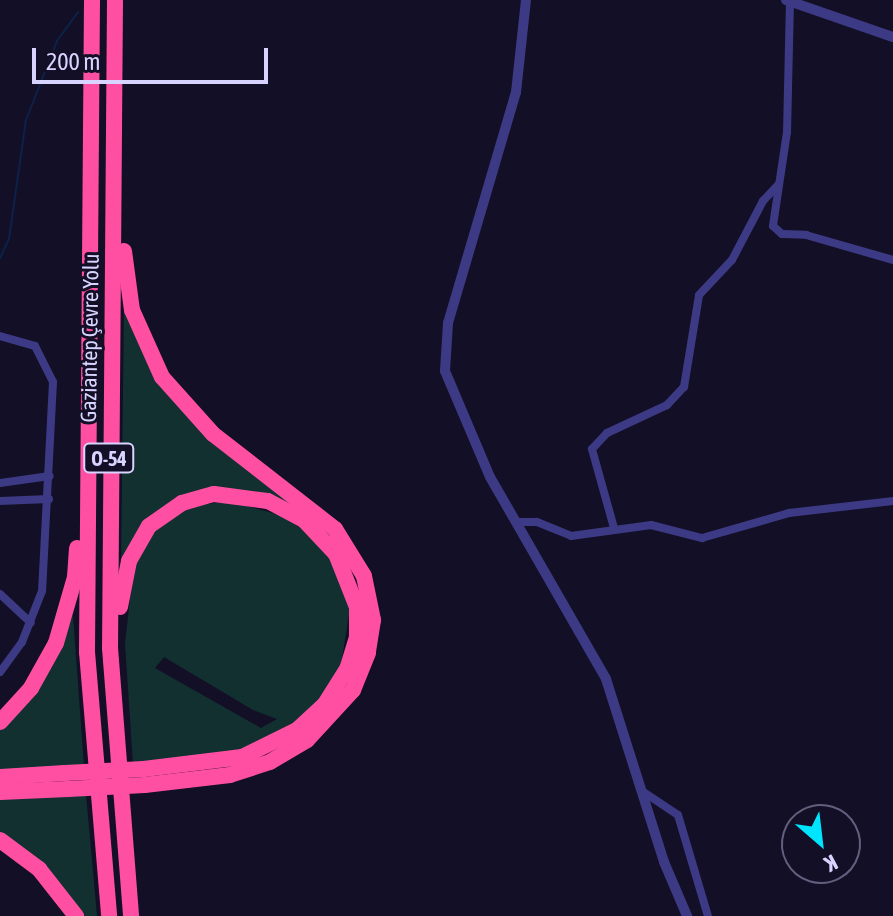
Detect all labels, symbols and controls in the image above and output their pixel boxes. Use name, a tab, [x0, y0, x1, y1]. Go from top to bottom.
scale bar	[36, 32, 272, 82]
text: 200 m	[46, 48, 100, 75]
street label: Gaziantep Çevre Yolu	[75, 253, 105, 423]
road number: O-54	[83, 442, 135, 474]
north arrow	[781, 804, 861, 884]
text: K	[820, 849, 842, 877]

